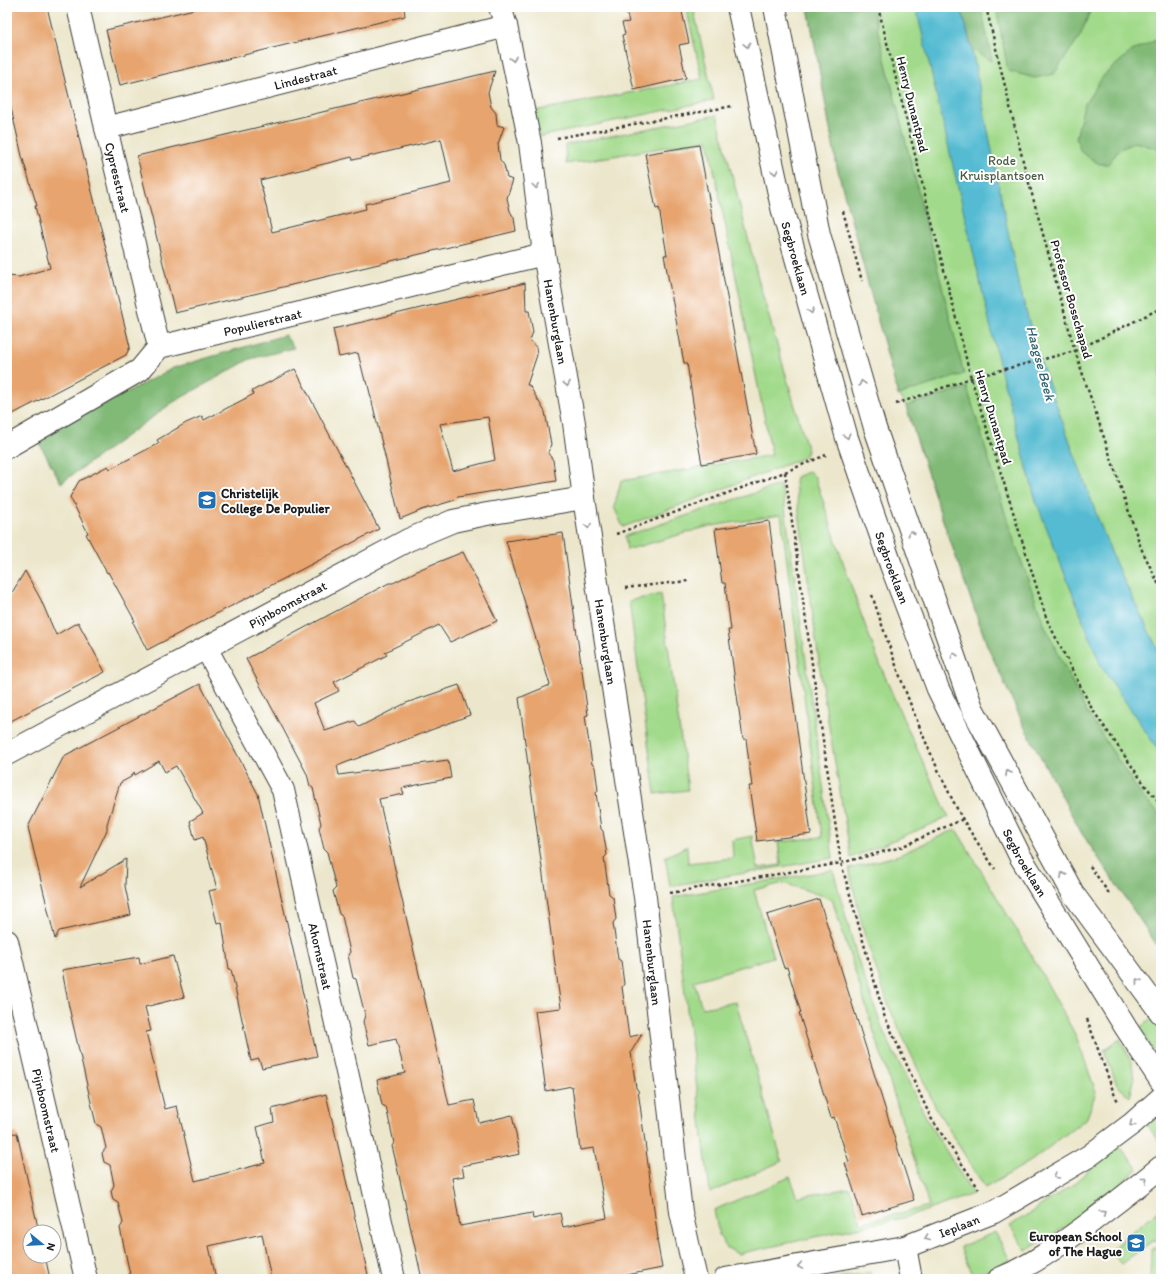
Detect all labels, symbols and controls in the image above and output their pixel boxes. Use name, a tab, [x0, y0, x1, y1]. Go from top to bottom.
one-way arrow	[742, 42, 750, 48]
one-way arrow	[508, 55, 516, 62]
street label: Henry Dunantpad	[893, 55, 932, 154]
street label: Lindestraat	[273, 62, 339, 93]
street label: Cypresstraat	[102, 141, 133, 214]
park label: Rode Kruisplantsoen	[960, 153, 1044, 183]
one-way arrow	[770, 169, 778, 175]
one-way arrow	[531, 183, 540, 189]
street label: Segbroeklaan	[778, 220, 813, 298]
street label: Professor Bosschapad	[1047, 238, 1096, 360]
street label: Hanenburglaan	[541, 278, 571, 366]
street label: Populierstraat	[222, 306, 303, 339]
one-way arrow	[807, 308, 815, 314]
water label: Haagse Beek	[1022, 324, 1059, 403]
street label: Henry Dunantpad	[972, 368, 1015, 466]
one-way arrow	[858, 379, 867, 386]
one-way arrow	[562, 381, 571, 387]
one-way arrow	[842, 433, 851, 440]
place label: Christelijk College De Populier	[221, 486, 330, 517]
school or university icon: Christelijk College De Populier	[196, 489, 218, 511]
one-way arrow	[583, 523, 592, 529]
street label: Segbroeklaan	[872, 529, 912, 607]
one-way arrow	[907, 529, 916, 536]
street label: Pijnboomstraat	[246, 578, 329, 632]
street label: Hanenburglaan	[592, 598, 620, 686]
one-way arrow	[950, 652, 959, 659]
one-way arrow	[1005, 770, 1012, 777]
street label: Segbroeklaan	[1000, 826, 1051, 900]
one-way arrow	[1060, 872, 1068, 879]
street label: Hanenburglaan	[640, 919, 664, 1007]
street label: Ahornstraat	[305, 921, 335, 991]
one-way arrow	[1136, 979, 1143, 986]
street label: Pijnboomstraat	[29, 1067, 63, 1154]
one-way arrow	[1130, 1119, 1137, 1126]
one-way arrow	[1053, 1171, 1060, 1178]
one-way arrow	[1140, 1178, 1147, 1185]
street label: Ieplaan	[937, 1211, 982, 1241]
one-way arrow	[1098, 1211, 1105, 1218]
north arrow	[22, 1224, 62, 1264]
place label: European School of The Hague	[1029, 1229, 1122, 1260]
school or university icon: European School of The Hague	[1125, 1232, 1147, 1254]
one-way arrow	[923, 1234, 930, 1242]
text: N	[44, 1241, 58, 1252]
one-way arrow	[797, 1261, 803, 1269]

